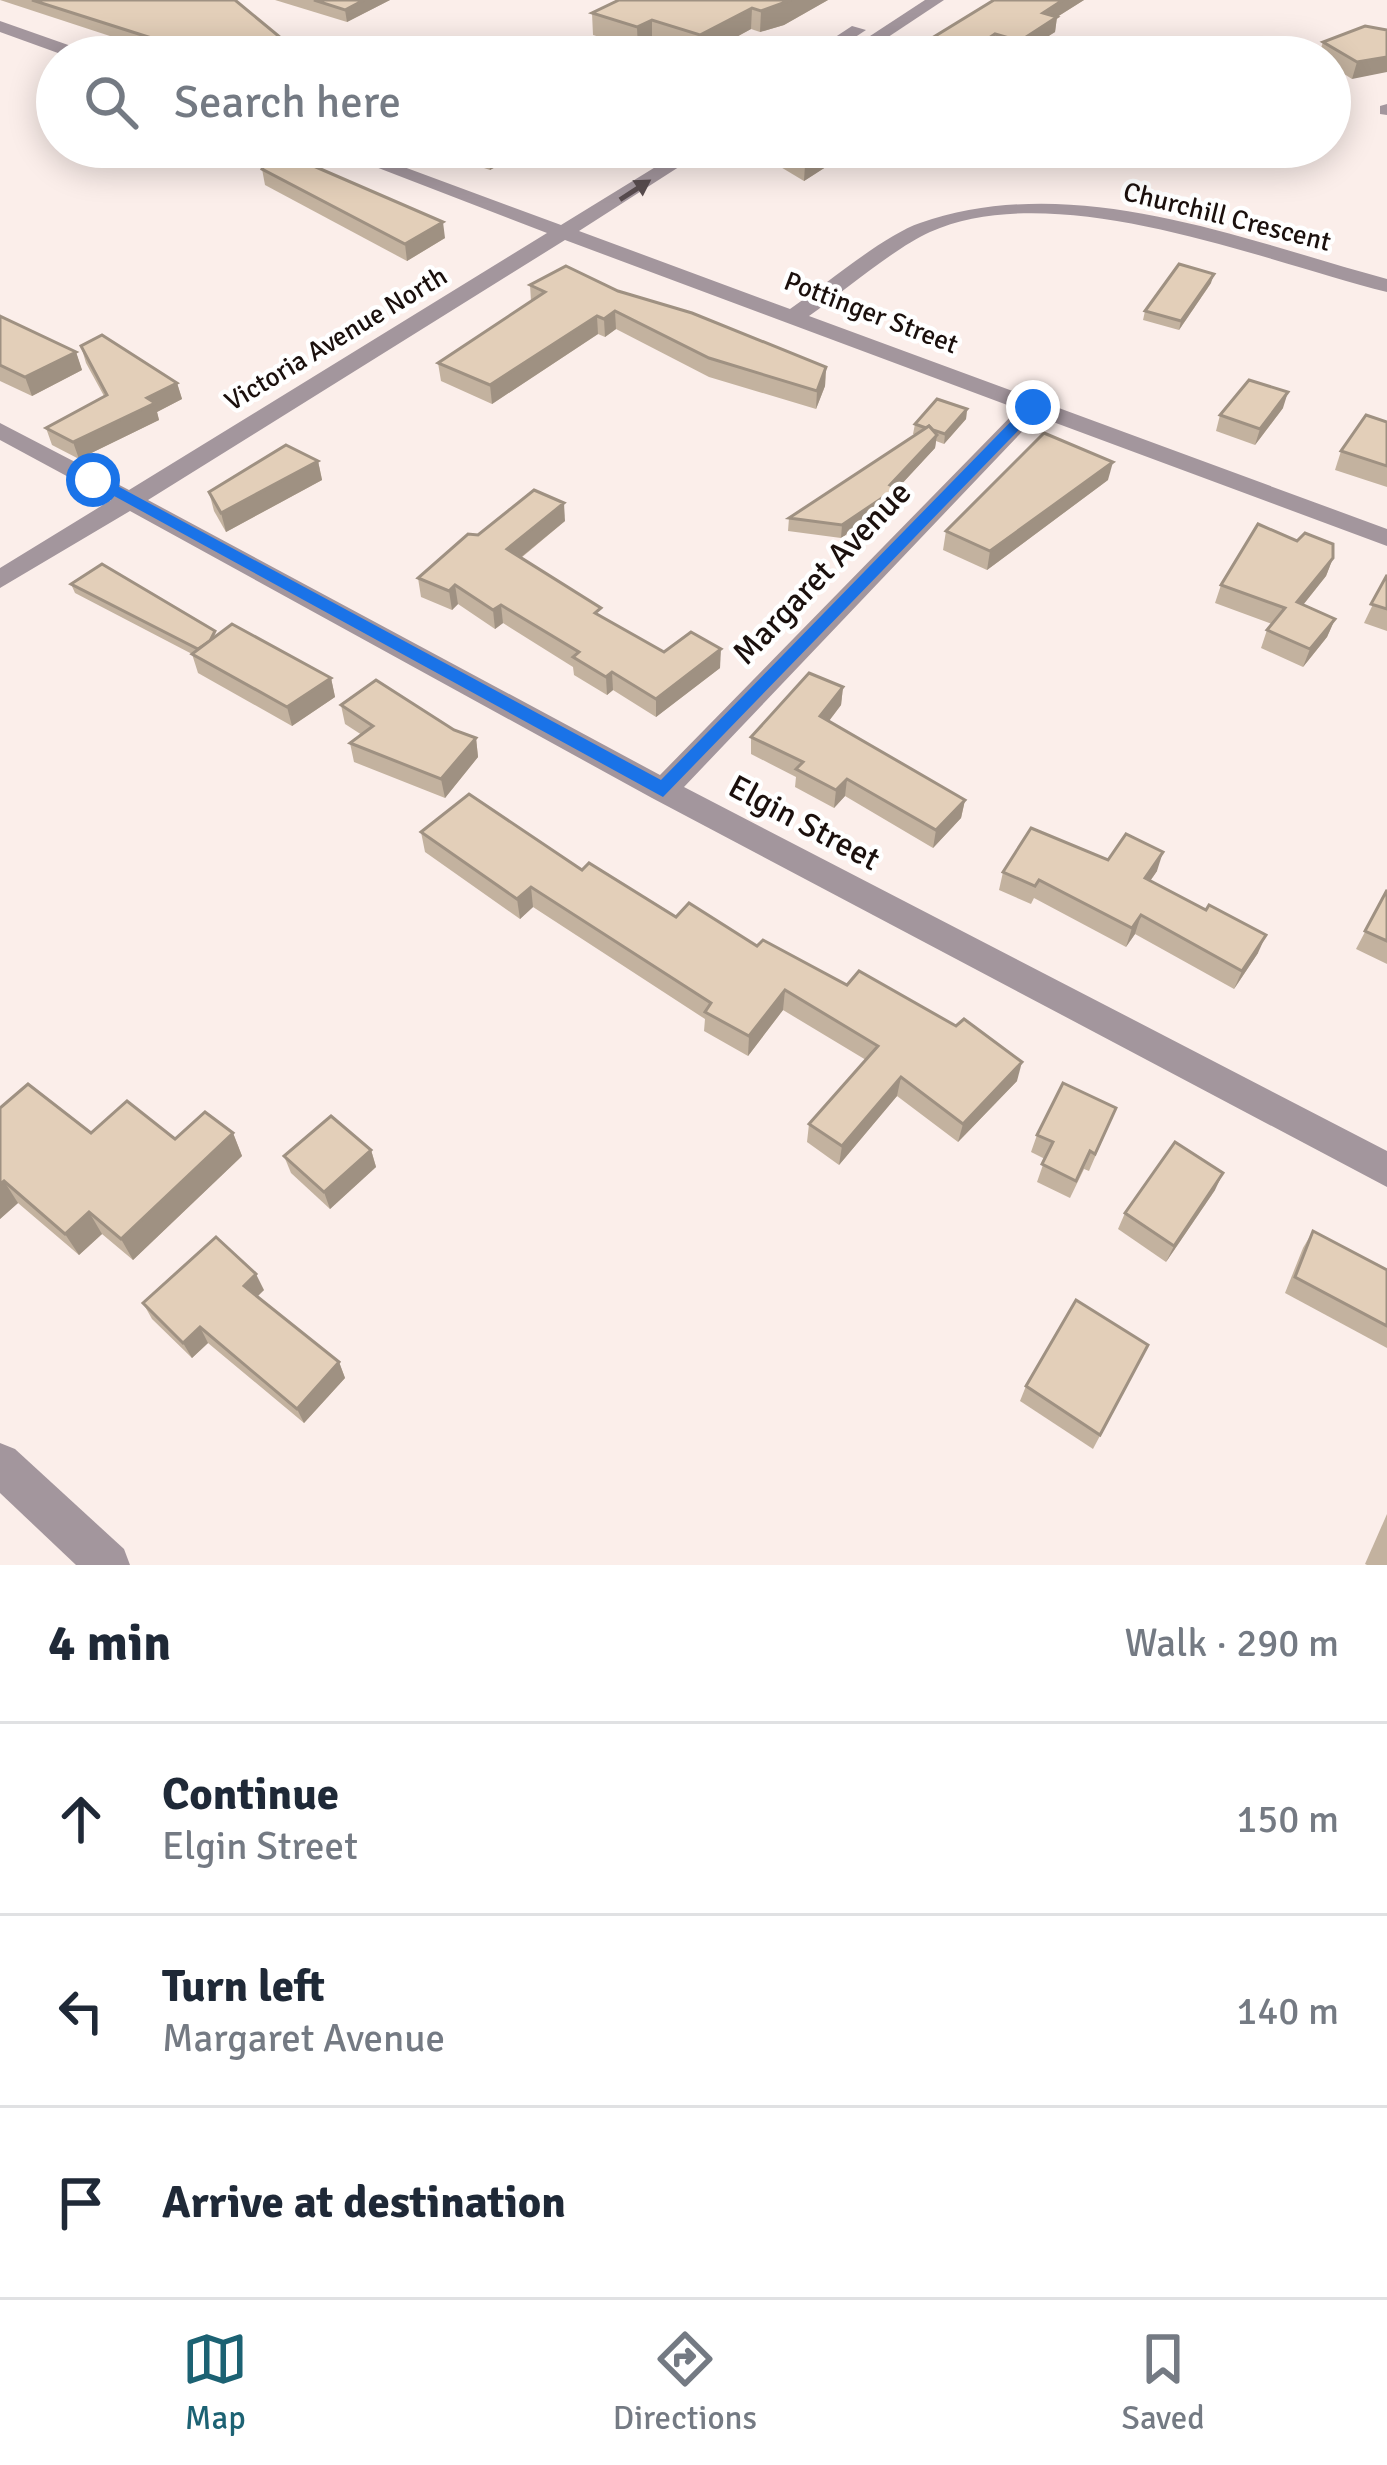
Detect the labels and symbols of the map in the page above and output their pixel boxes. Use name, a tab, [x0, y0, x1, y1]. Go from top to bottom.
street label: Churchill Crescent	[1120, 175, 1334, 259]
one-way arrow	[618, 179, 651, 201]
street label: Victoria Avenue North	[219, 260, 453, 418]
street label: Pottinger Street	[779, 265, 963, 361]
route end	[1006, 380, 1060, 434]
route start	[66, 453, 120, 507]
street label: Margaret Avenue	[724, 473, 920, 673]
street label: Elgin Street	[721, 766, 887, 880]

